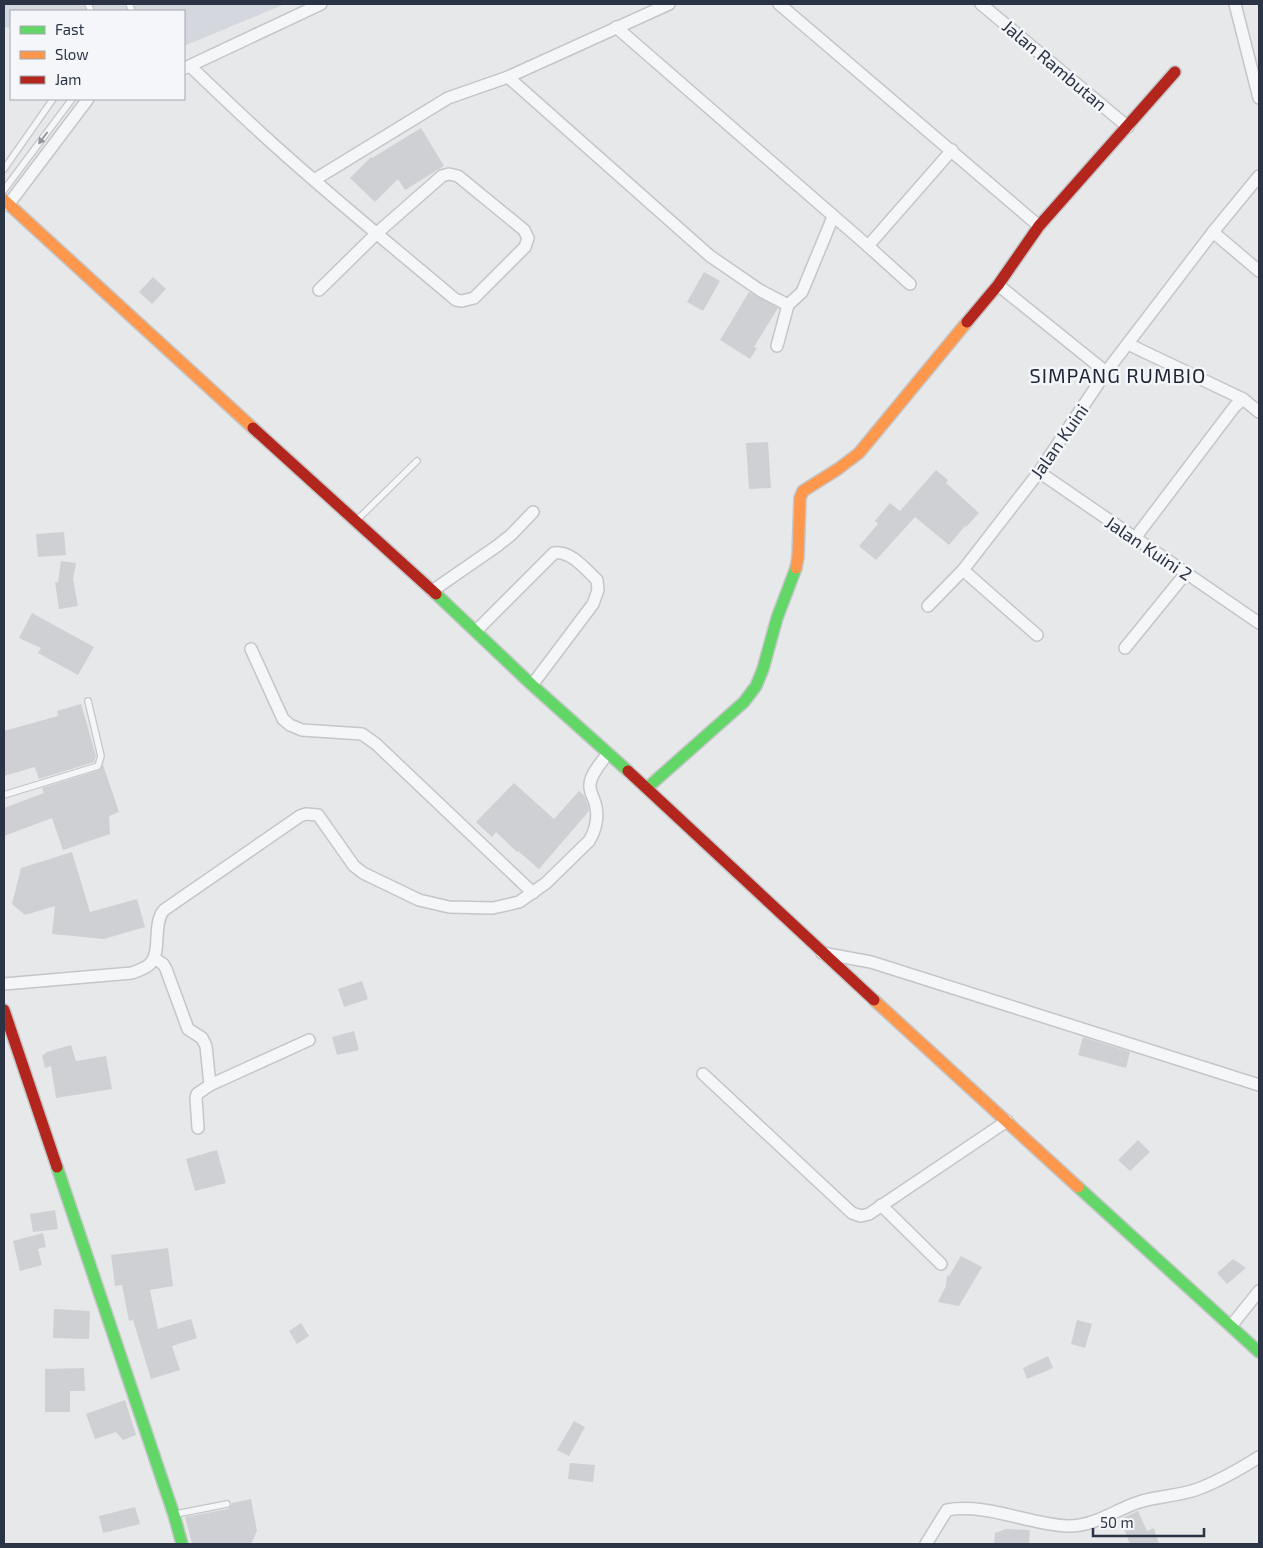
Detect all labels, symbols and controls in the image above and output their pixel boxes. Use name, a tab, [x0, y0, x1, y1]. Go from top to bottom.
legend	[10, 10, 185, 100]
street label: Jalan Rambutan	[998, 15, 1112, 115]
text: Fast	[55, 20, 85, 38]
text: Slow	[55, 45, 89, 63]
text: Jam	[55, 70, 81, 88]
one-way arrow	[38, 131, 48, 145]
district label: SIMPANG RUMBIO	[1030, 363, 1206, 387]
street label: Jalan Kuini	[1025, 399, 1093, 483]
street label: Jalan Kuini 2	[1101, 511, 1197, 585]
scale bar	[1093, 1506, 1204, 1538]
text: 50 m	[1100, 1513, 1134, 1531]

